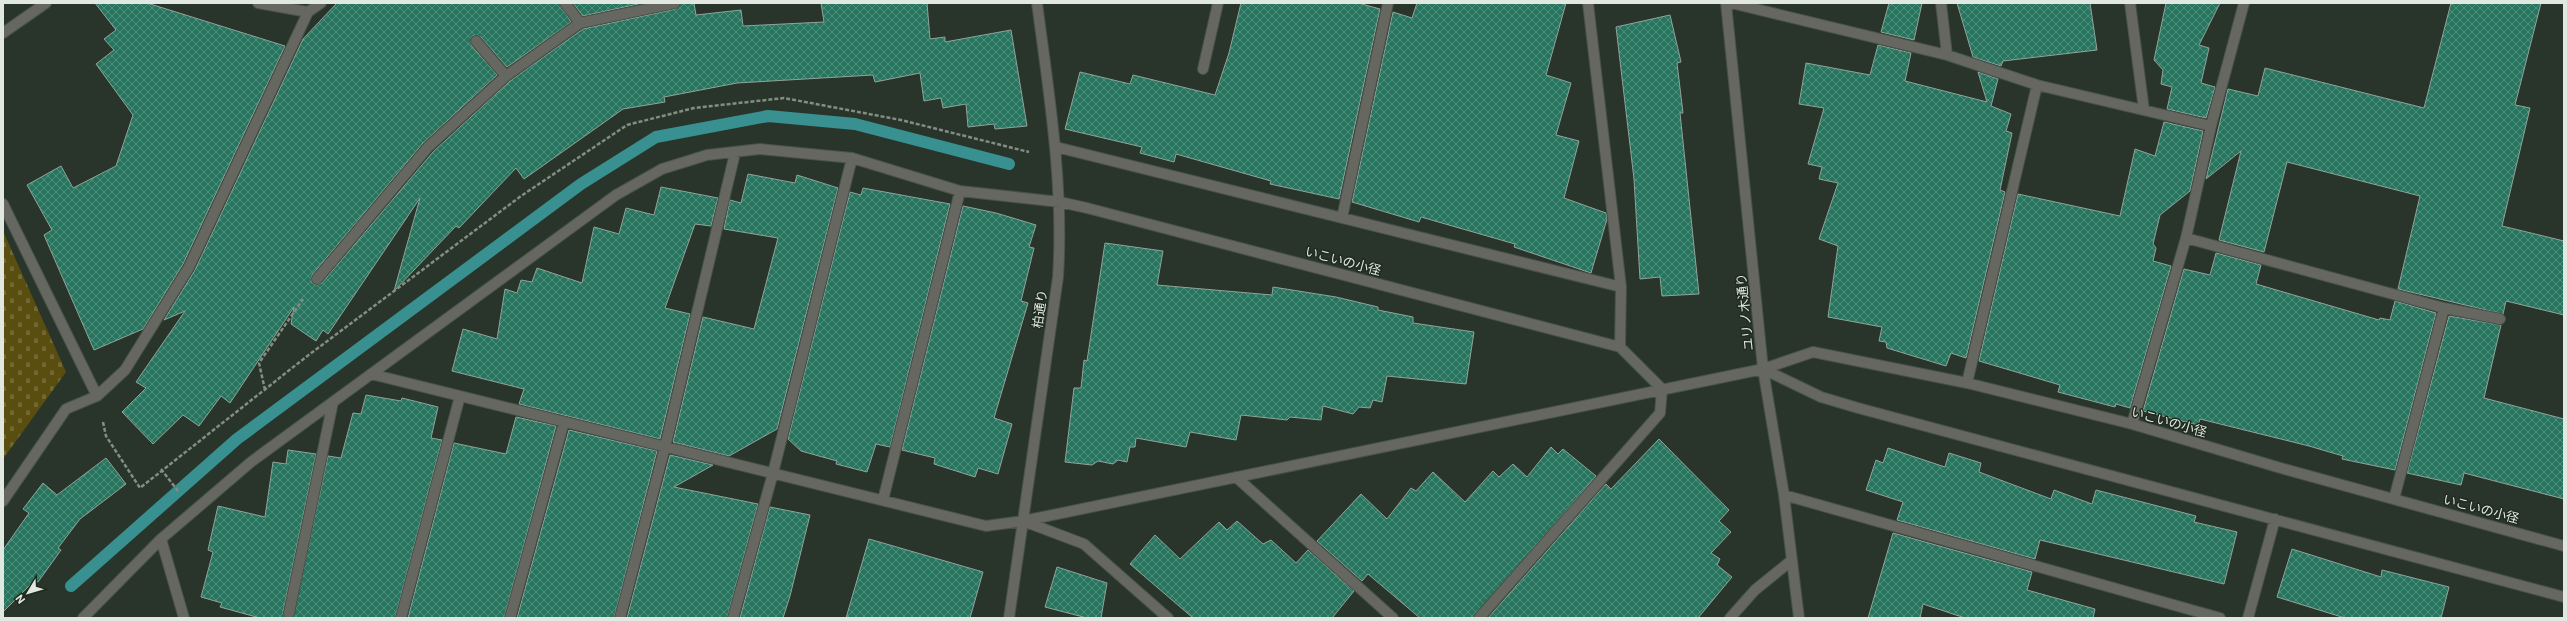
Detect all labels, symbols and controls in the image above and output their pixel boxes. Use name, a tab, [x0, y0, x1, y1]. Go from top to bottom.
street label: いこいの小径	[1303, 244, 1383, 278]
street label: ユリノ木通り	[1733, 272, 1757, 352]
street label: 柏通り	[1030, 289, 1050, 329]
street label: いこいの小径	[2129, 404, 2209, 440]
street label: いこいの小径	[2441, 492, 2521, 526]
north arrow	[8, 573, 48, 613]
text: N	[13, 592, 28, 606]

